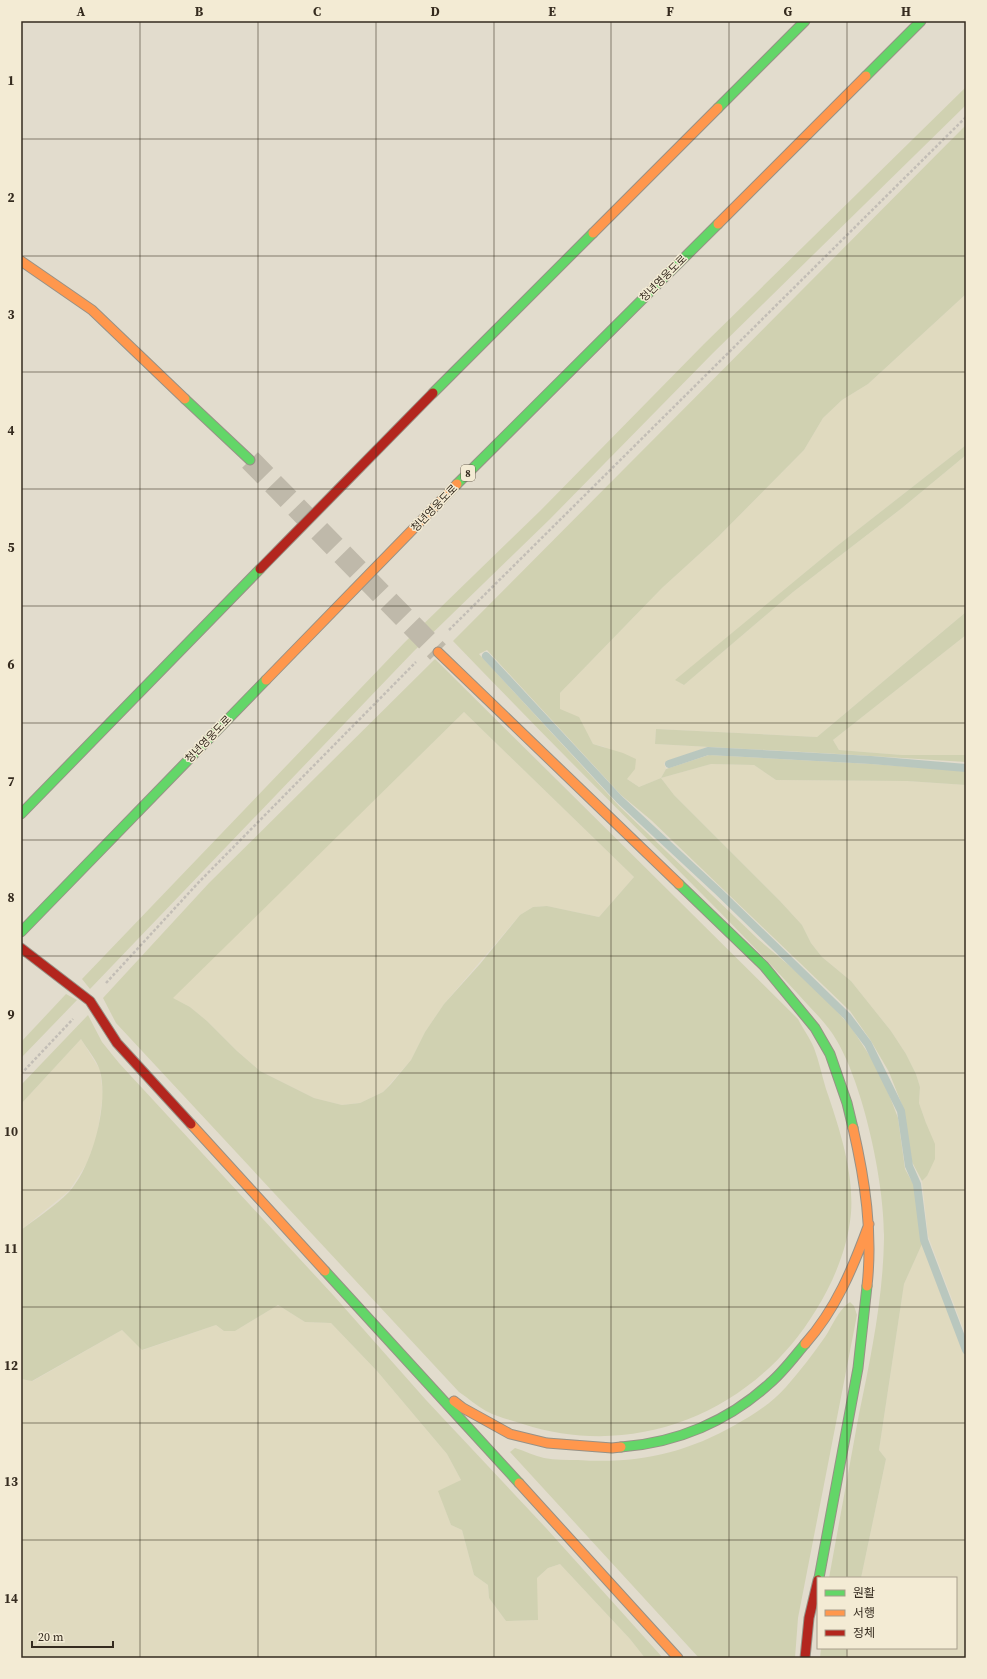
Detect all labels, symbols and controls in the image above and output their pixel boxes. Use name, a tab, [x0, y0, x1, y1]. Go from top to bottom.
text: A	[77, 3, 86, 20]
text: B	[195, 3, 204, 20]
text: C	[313, 3, 321, 20]
text: D	[430, 3, 440, 20]
text: E	[548, 3, 556, 20]
text: F	[666, 3, 674, 20]
text: G	[784, 3, 793, 20]
text: H	[901, 3, 911, 20]
text: 1	[7, 72, 15, 89]
text: 2	[7, 189, 15, 206]
street label: 청년영웅도로	[637, 252, 690, 305]
text: 3	[7, 306, 15, 323]
text: 4	[7, 422, 15, 439]
road number: 8	[461, 465, 475, 481]
street label: 청년영웅도로	[408, 481, 461, 535]
text: 5	[7, 539, 15, 556]
text: 6	[7, 656, 15, 673]
street label: 청년영웅도로	[182, 712, 235, 766]
text: 7	[7, 773, 15, 790]
text: 8	[7, 889, 15, 906]
text: 9	[7, 1006, 15, 1023]
text: 10	[4, 1123, 18, 1140]
text: 11	[4, 1240, 18, 1257]
text: 12	[4, 1357, 18, 1374]
text: 13	[4, 1473, 18, 1490]
legend	[817, 1577, 957, 1649]
text: 원활	[853, 1585, 875, 1601]
text: 14	[4, 1590, 18, 1607]
text: 서행	[853, 1605, 875, 1621]
scale bar	[32, 1623, 113, 1649]
text: 정체	[853, 1625, 875, 1641]
text: 20 m	[38, 1629, 64, 1645]

